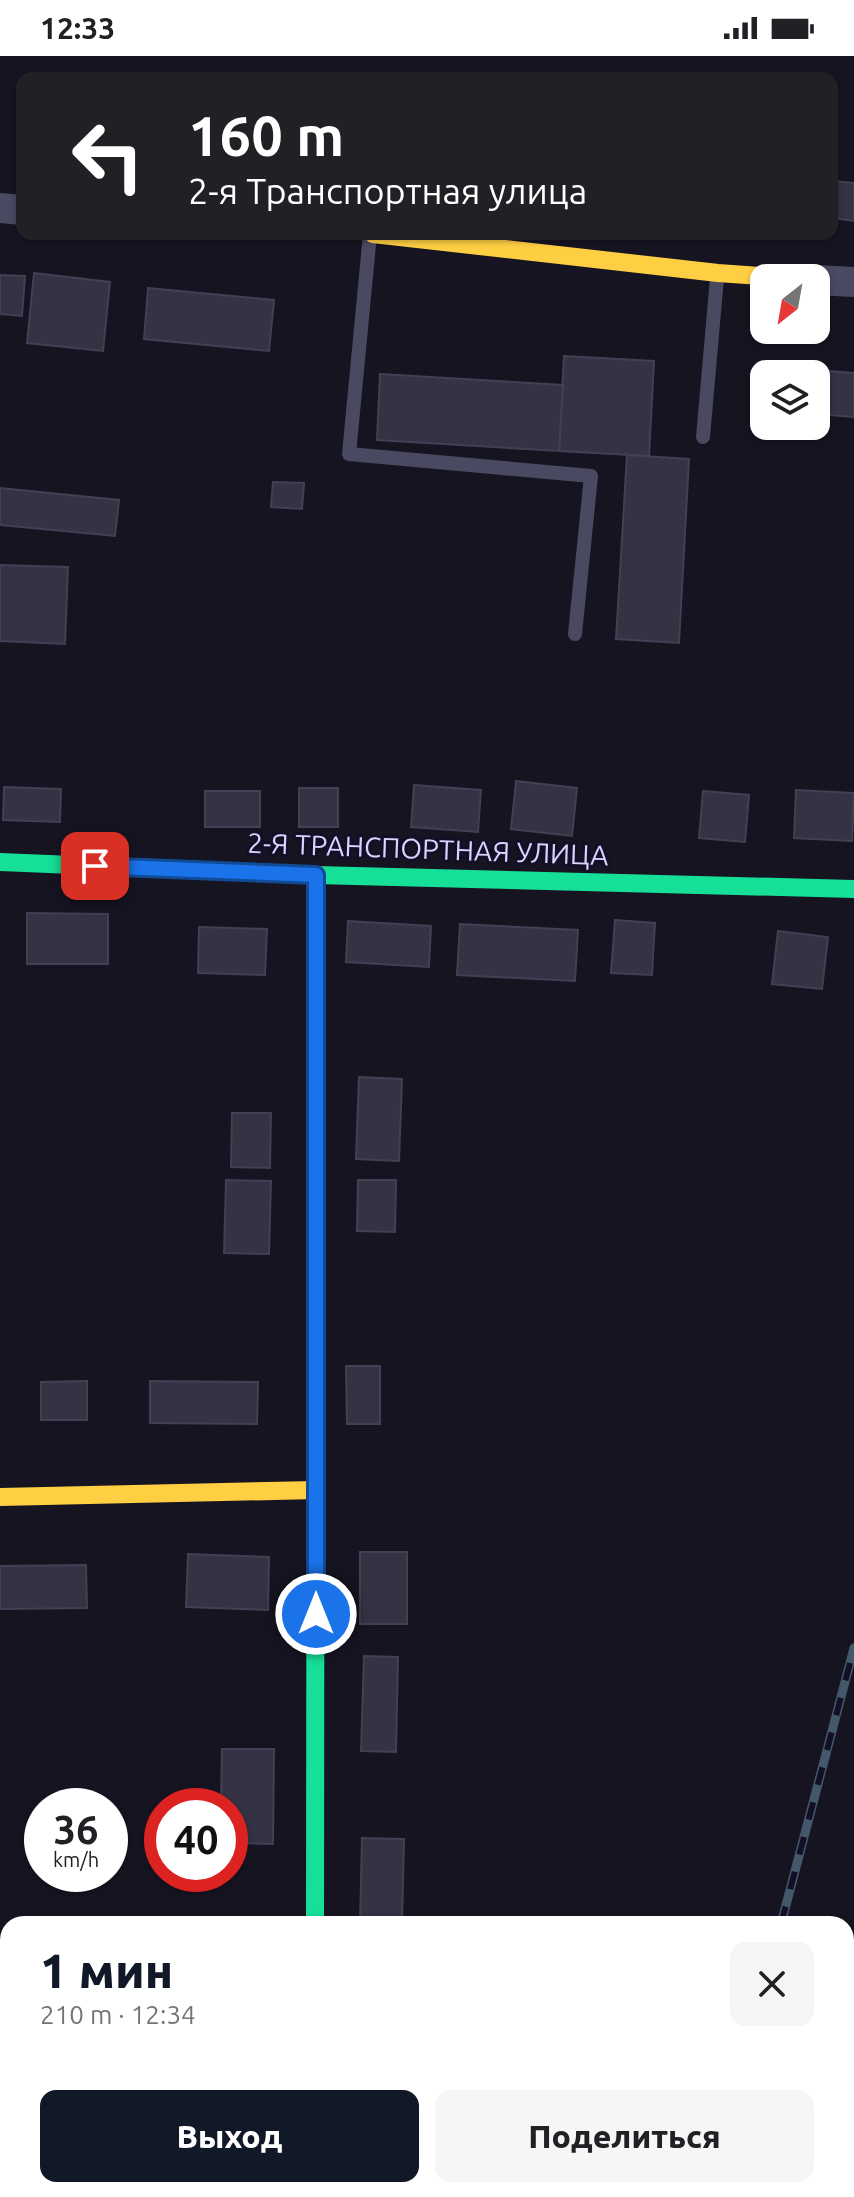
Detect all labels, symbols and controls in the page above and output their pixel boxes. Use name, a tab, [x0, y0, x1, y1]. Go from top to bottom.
text: 12:33	[40, 11, 115, 45]
icon: left	[56, 104, 160, 208]
text: 160 m	[188, 104, 344, 167]
text: 2-я Транспортная улица	[188, 170, 587, 211]
north arrow	[750, 264, 830, 344]
map controls	[750, 264, 830, 440]
button: layers	[750, 360, 830, 440]
street label: 2-Я ТРАНСПОРТНАЯ УЛИЦА	[247, 827, 609, 870]
pin	[61, 832, 129, 900]
icon: arrive	[73, 844, 117, 888]
position arrow	[274, 1572, 358, 1656]
speed limit sign: 40	[144, 1788, 248, 1892]
text: 36	[53, 1807, 99, 1852]
text: km/h	[53, 1848, 99, 1871]
button: close	[730, 1942, 814, 2026]
text: 1 мин	[40, 1943, 173, 1997]
text: 210 m · 12:34	[40, 2000, 196, 2029]
button: Выход	[40, 2090, 419, 2182]
button: Поделиться	[435, 2090, 814, 2182]

